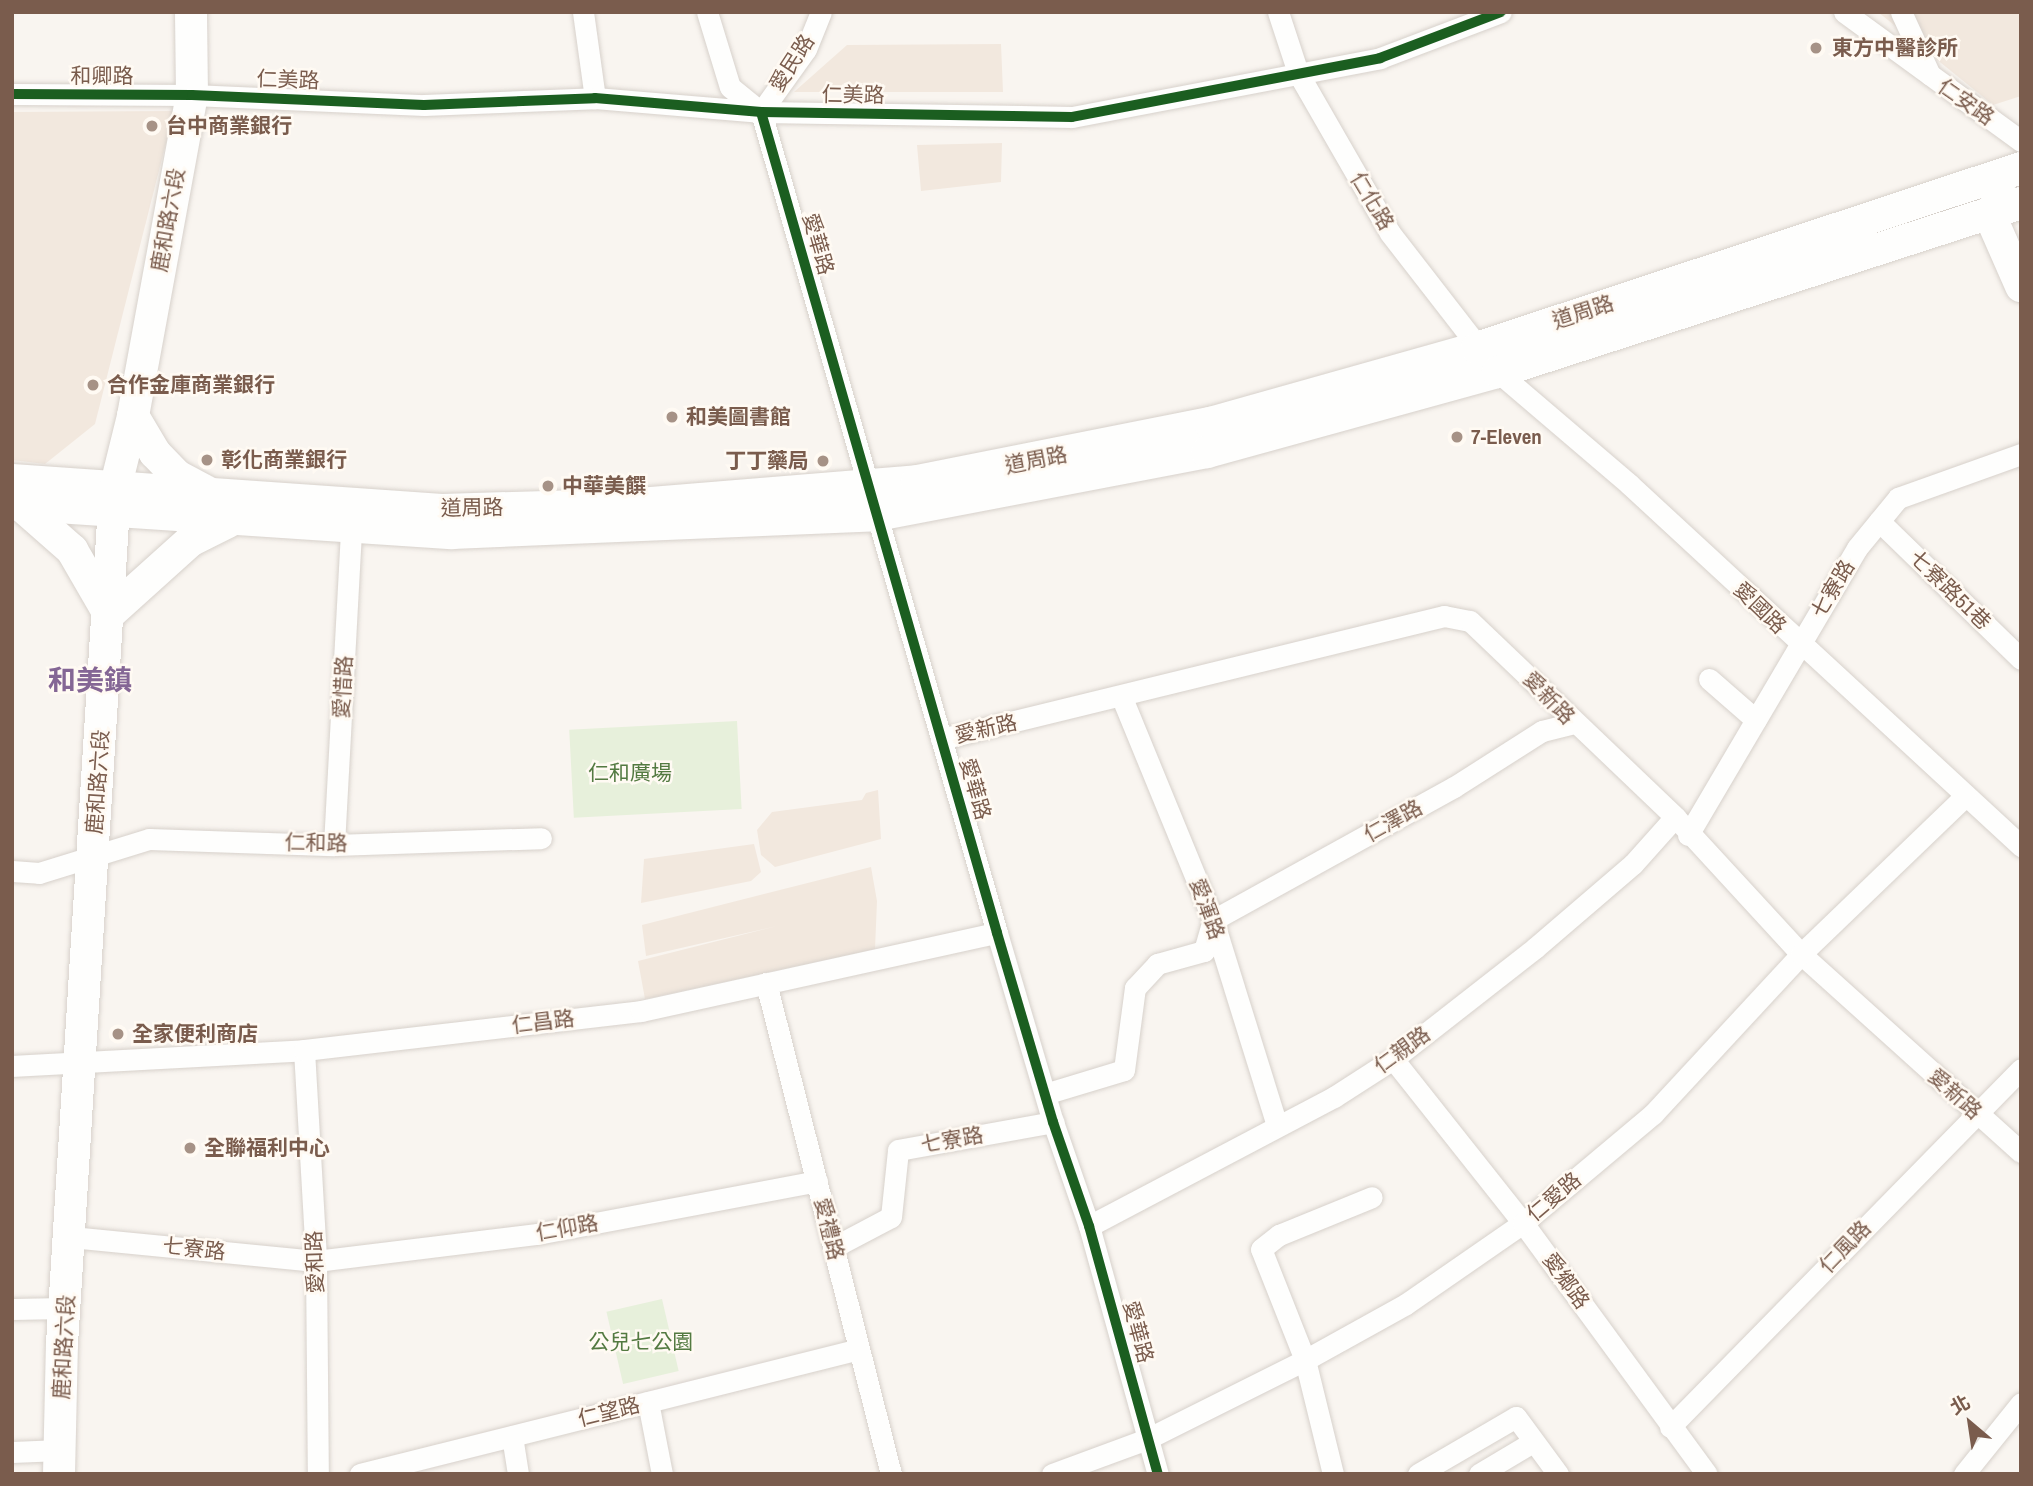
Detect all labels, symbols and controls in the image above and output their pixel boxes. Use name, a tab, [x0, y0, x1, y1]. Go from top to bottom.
street label: 愛民路	[764, 30, 820, 96]
place label: 東方中醫診所	[1832, 35, 1958, 61]
marker: 東方中醫診所	[1806, 38, 1826, 58]
street label: 和卿路	[71, 63, 133, 89]
street label: 仁美路	[256, 66, 320, 94]
street label: 仁安路	[1933, 74, 1999, 130]
street label: 仁美路	[821, 82, 885, 108]
place label: 台中商業銀行	[166, 113, 292, 139]
marker: 台中商業銀行	[144, 118, 160, 134]
street label: 鹿和路六段	[146, 166, 190, 274]
street label: 仁化路	[1345, 168, 1399, 234]
street label: 愛華路	[797, 210, 839, 278]
street label: 道周路	[1549, 290, 1617, 334]
place label: 合作金庫商業銀行	[107, 372, 275, 398]
marker: 合作金庫商業銀行	[85, 377, 101, 393]
place label: 和美圖書館	[686, 404, 791, 430]
marker: 和美圖書館	[664, 409, 680, 425]
place label: 7-Eleven	[1471, 424, 1542, 450]
marker: 7-Eleven	[1449, 429, 1465, 445]
street label: 道周路	[1003, 442, 1069, 478]
place label: 彰化商業銀行	[221, 447, 347, 473]
place label: 丁丁藥局	[725, 448, 809, 474]
marker: 彰化商業銀行	[199, 452, 215, 468]
marker: 丁丁藥局	[815, 453, 831, 469]
place label: 中華美饌	[562, 473, 646, 499]
marker: 中華美饌	[540, 478, 556, 494]
street label: 道周路	[440, 495, 504, 521]
street label: 七寮路51巷	[1904, 545, 1996, 635]
street label: 七寮路	[1806, 556, 1860, 622]
street label: 愛國路	[1729, 577, 1791, 639]
street label: 愛惜路	[329, 655, 357, 719]
district label: 和美鎮	[48, 663, 132, 697]
street label: 愛新路	[1518, 667, 1580, 729]
street label: 愛新路	[952, 710, 1020, 748]
street label: 鹿和路六段	[82, 729, 114, 835]
street label: 愛華路	[954, 755, 996, 823]
park label: 仁和廣場	[588, 760, 672, 786]
street label: 仁澤路	[1359, 795, 1427, 847]
street label: 仁和路	[284, 830, 348, 856]
street label: 愛渾路	[1184, 875, 1230, 943]
street label: 仁昌路	[510, 1006, 576, 1038]
place label: 全家便利商店	[132, 1021, 258, 1047]
street label: 仁親路	[1369, 1021, 1435, 1079]
marker: 全家便利商店	[110, 1026, 126, 1042]
street label: 愛新路	[1923, 1064, 1987, 1124]
street label: 七寮路	[919, 1122, 985, 1158]
place label: 全聯福利中心	[204, 1135, 330, 1161]
marker: 全聯福利中心	[182, 1140, 198, 1156]
street label: 仁愛路	[1522, 1167, 1586, 1227]
street label: 愛禮路	[809, 1195, 849, 1263]
street label: 仁仰路	[534, 1210, 600, 1246]
street label: 仁風路	[1814, 1216, 1876, 1278]
street label: 愛和路	[301, 1230, 329, 1294]
street label: 七寮路	[161, 1233, 227, 1265]
street label: 愛鄉路	[1537, 1248, 1595, 1314]
street label: 鹿和路六段	[49, 1294, 79, 1400]
street label: 愛華路	[1118, 1298, 1158, 1366]
park label: 公兒七公園	[589, 1329, 693, 1355]
north arrow	[1935, 1388, 2005, 1458]
text: 北	[1945, 1389, 1974, 1421]
street label: 仁望路	[575, 1392, 643, 1432]

